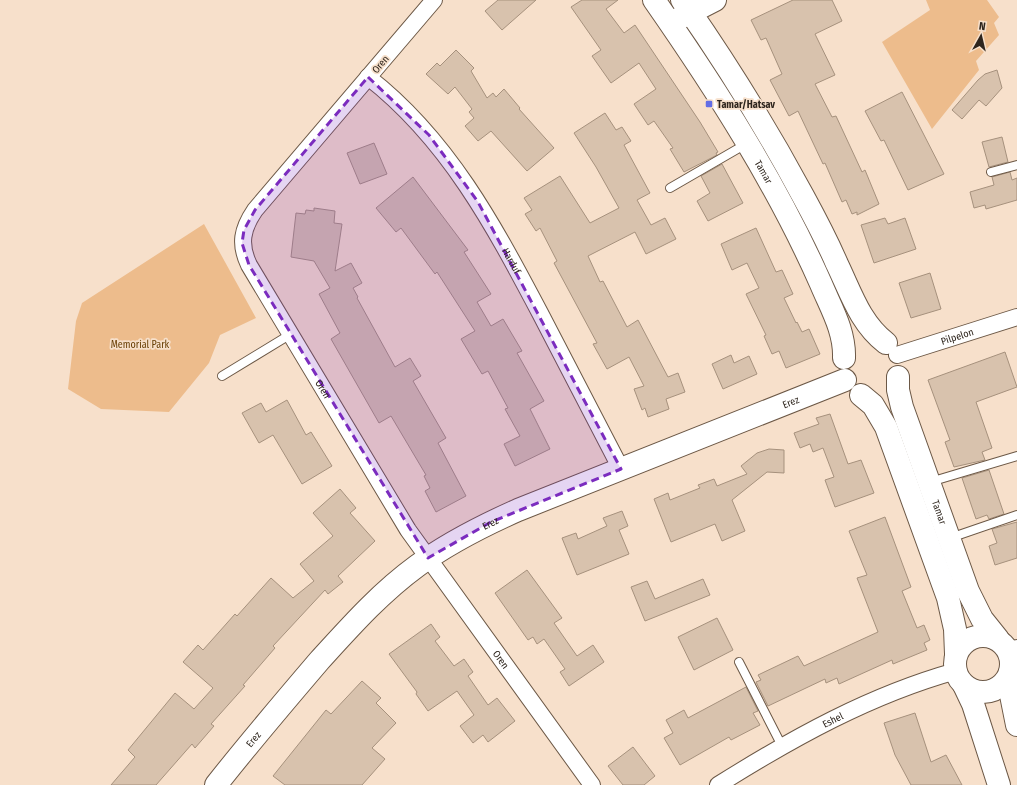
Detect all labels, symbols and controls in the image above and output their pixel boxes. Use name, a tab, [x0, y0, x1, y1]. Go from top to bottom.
north arrow	[961, 16, 1001, 56]
text: N	[978, 20, 986, 33]
street label: Oren	[370, 53, 392, 76]
marker: Tamar/Hatsav	[704, 99, 714, 109]
place label: Tamar/Hatsav	[717, 99, 775, 111]
street label: Tamar	[752, 158, 775, 187]
street label: Harduf	[499, 246, 523, 277]
street label: Pilpelon	[939, 326, 975, 348]
park label: Memorial Park	[111, 339, 170, 351]
street label: Oren	[312, 378, 333, 401]
street label: Erez	[781, 394, 801, 411]
street label: Tamar	[929, 498, 949, 527]
street label: Erez	[480, 515, 501, 533]
street label: Oren	[490, 648, 511, 671]
street label: Eshel	[821, 710, 846, 731]
street label: Erez	[244, 729, 264, 750]

